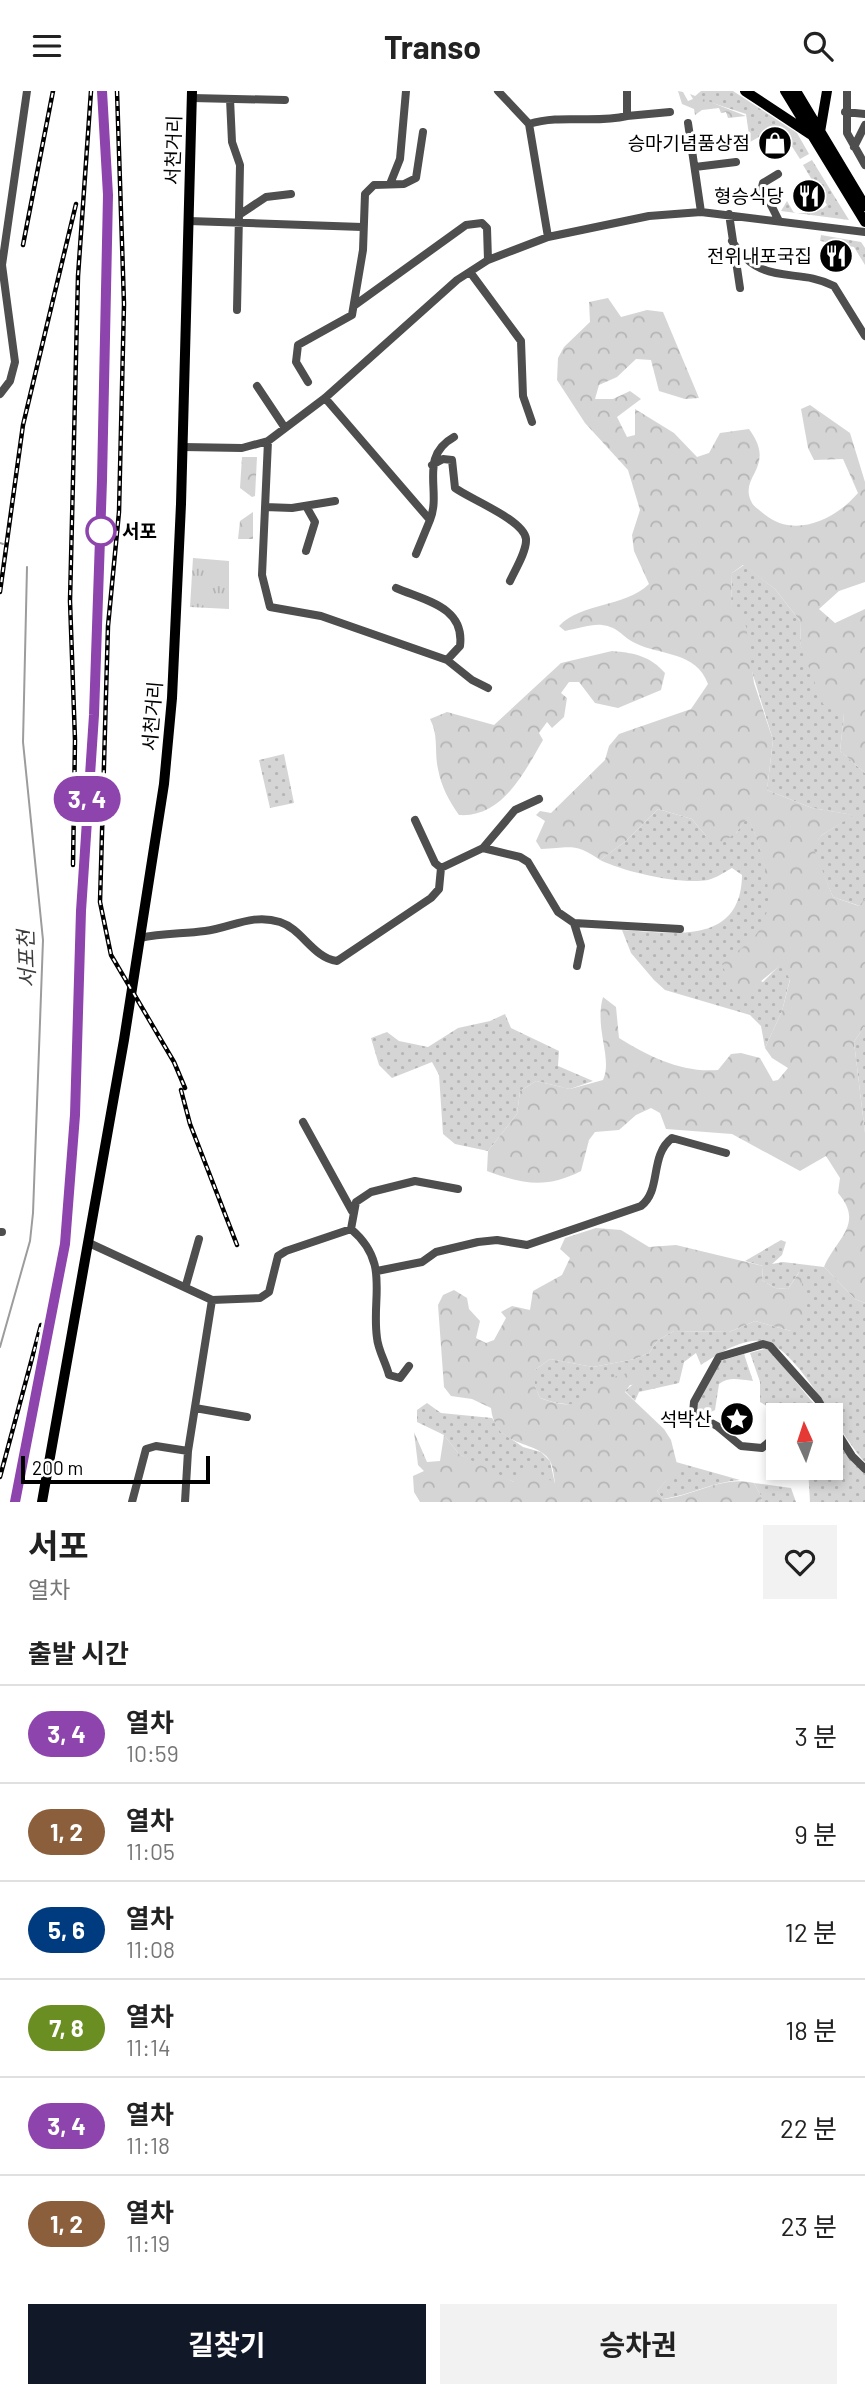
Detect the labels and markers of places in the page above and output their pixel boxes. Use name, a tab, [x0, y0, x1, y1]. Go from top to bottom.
shop icon: 승마기념품상점	[756, 124, 794, 162]
place label: 승마기념품상점	[628, 131, 750, 154]
restaurant icon: 형승식당	[790, 177, 828, 215]
place label: 형승식당	[714, 184, 784, 207]
restaurant icon: 전위내포국집	[817, 237, 855, 275]
place label: 전위내포국집	[707, 244, 812, 267]
marker: 서포	[86, 516, 116, 546]
place label: 서포	[122, 519, 157, 542]
place icon: 석박산	[718, 1400, 756, 1438]
place label: 석박산	[660, 1407, 712, 1430]

